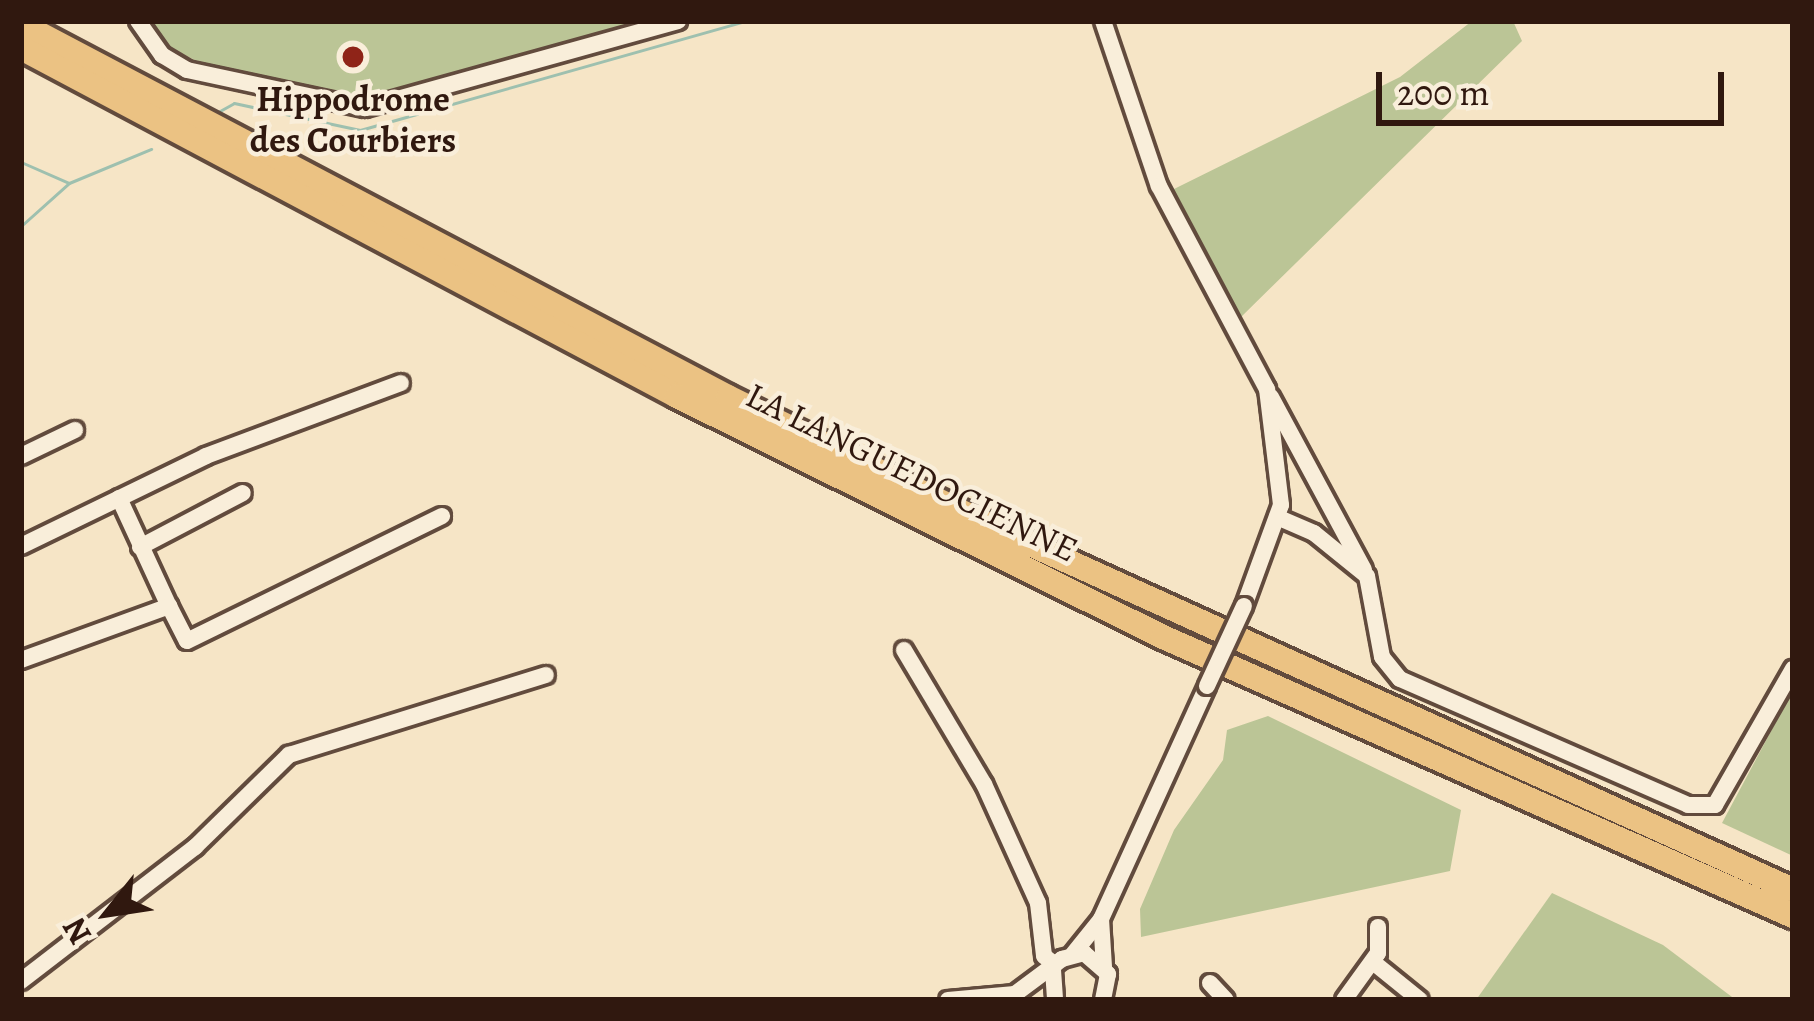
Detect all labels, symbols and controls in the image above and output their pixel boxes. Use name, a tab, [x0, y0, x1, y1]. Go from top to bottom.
marker: Hippodrome des Courbiers	[340, 44, 366, 70]
scale bar	[1382, 48, 1730, 122]
text: 200 m	[1397, 68, 1490, 117]
place label: Hippodrome des Courbiers	[250, 76, 456, 161]
street label: LA LANGUEDOCIENNE	[739, 373, 1085, 571]
north arrow	[48, 853, 168, 973]
text: N	[51, 910, 102, 953]

